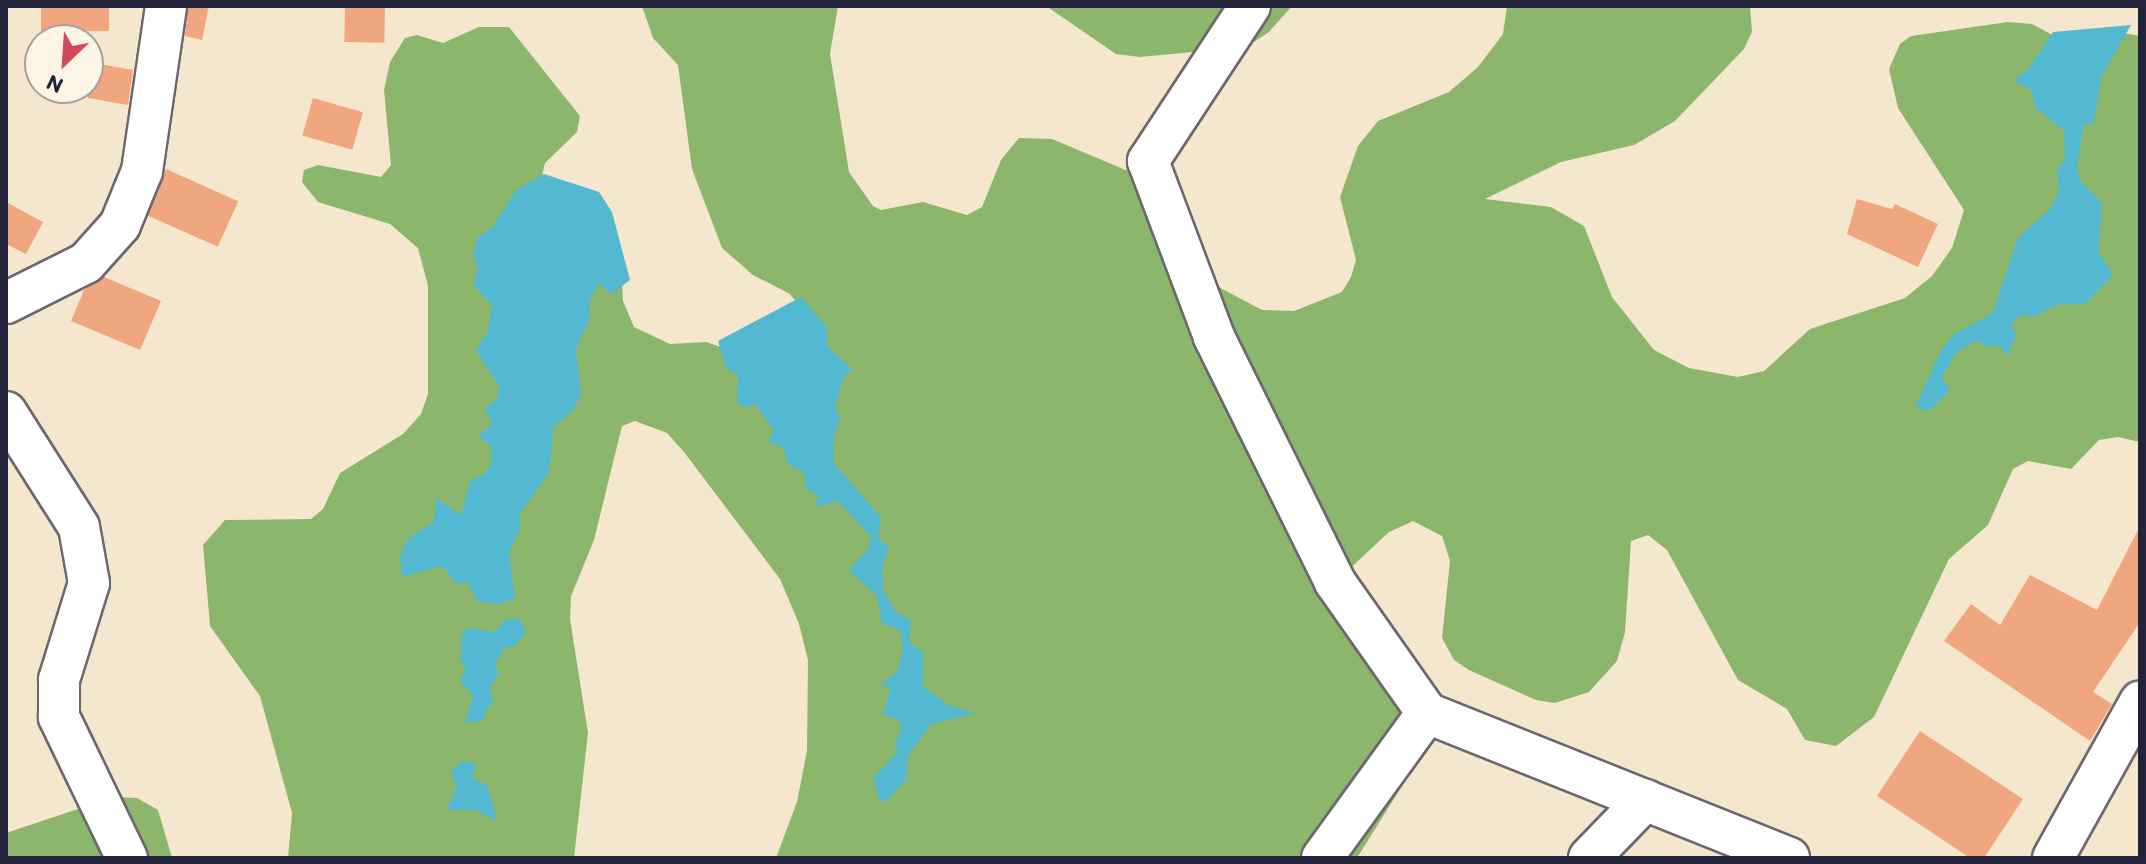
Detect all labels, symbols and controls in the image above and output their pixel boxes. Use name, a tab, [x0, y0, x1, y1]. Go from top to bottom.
north arrow	[24, 24, 104, 104]
text: N	[42, 69, 67, 100]

